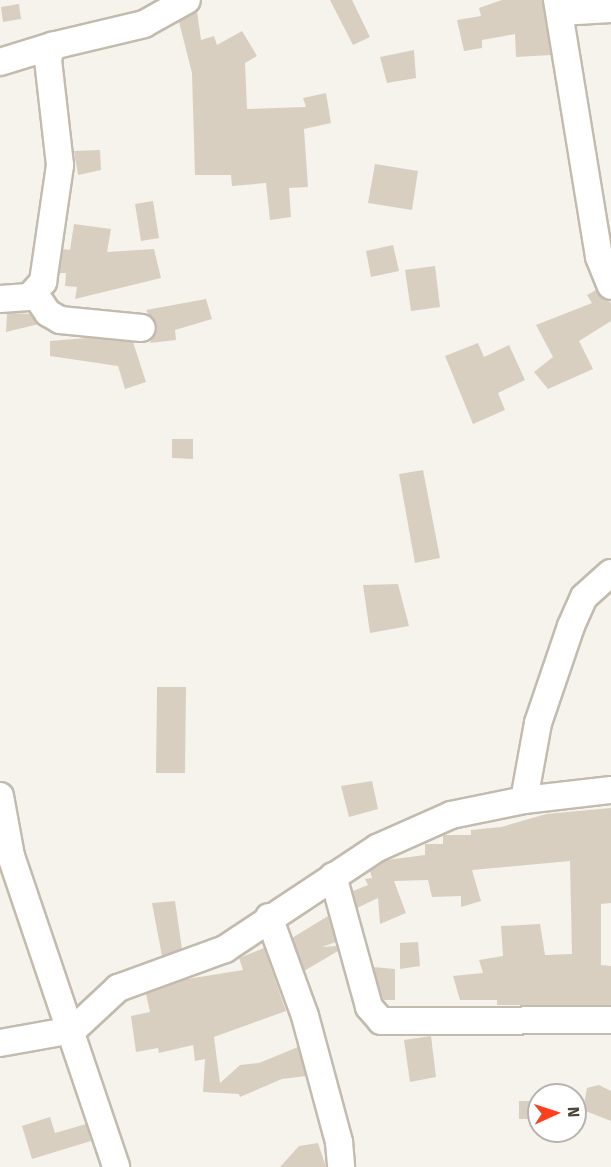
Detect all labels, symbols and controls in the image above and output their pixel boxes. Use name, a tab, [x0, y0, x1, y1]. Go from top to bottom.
north arrow	[527, 1083, 587, 1143]
text: N	[564, 1106, 583, 1118]

